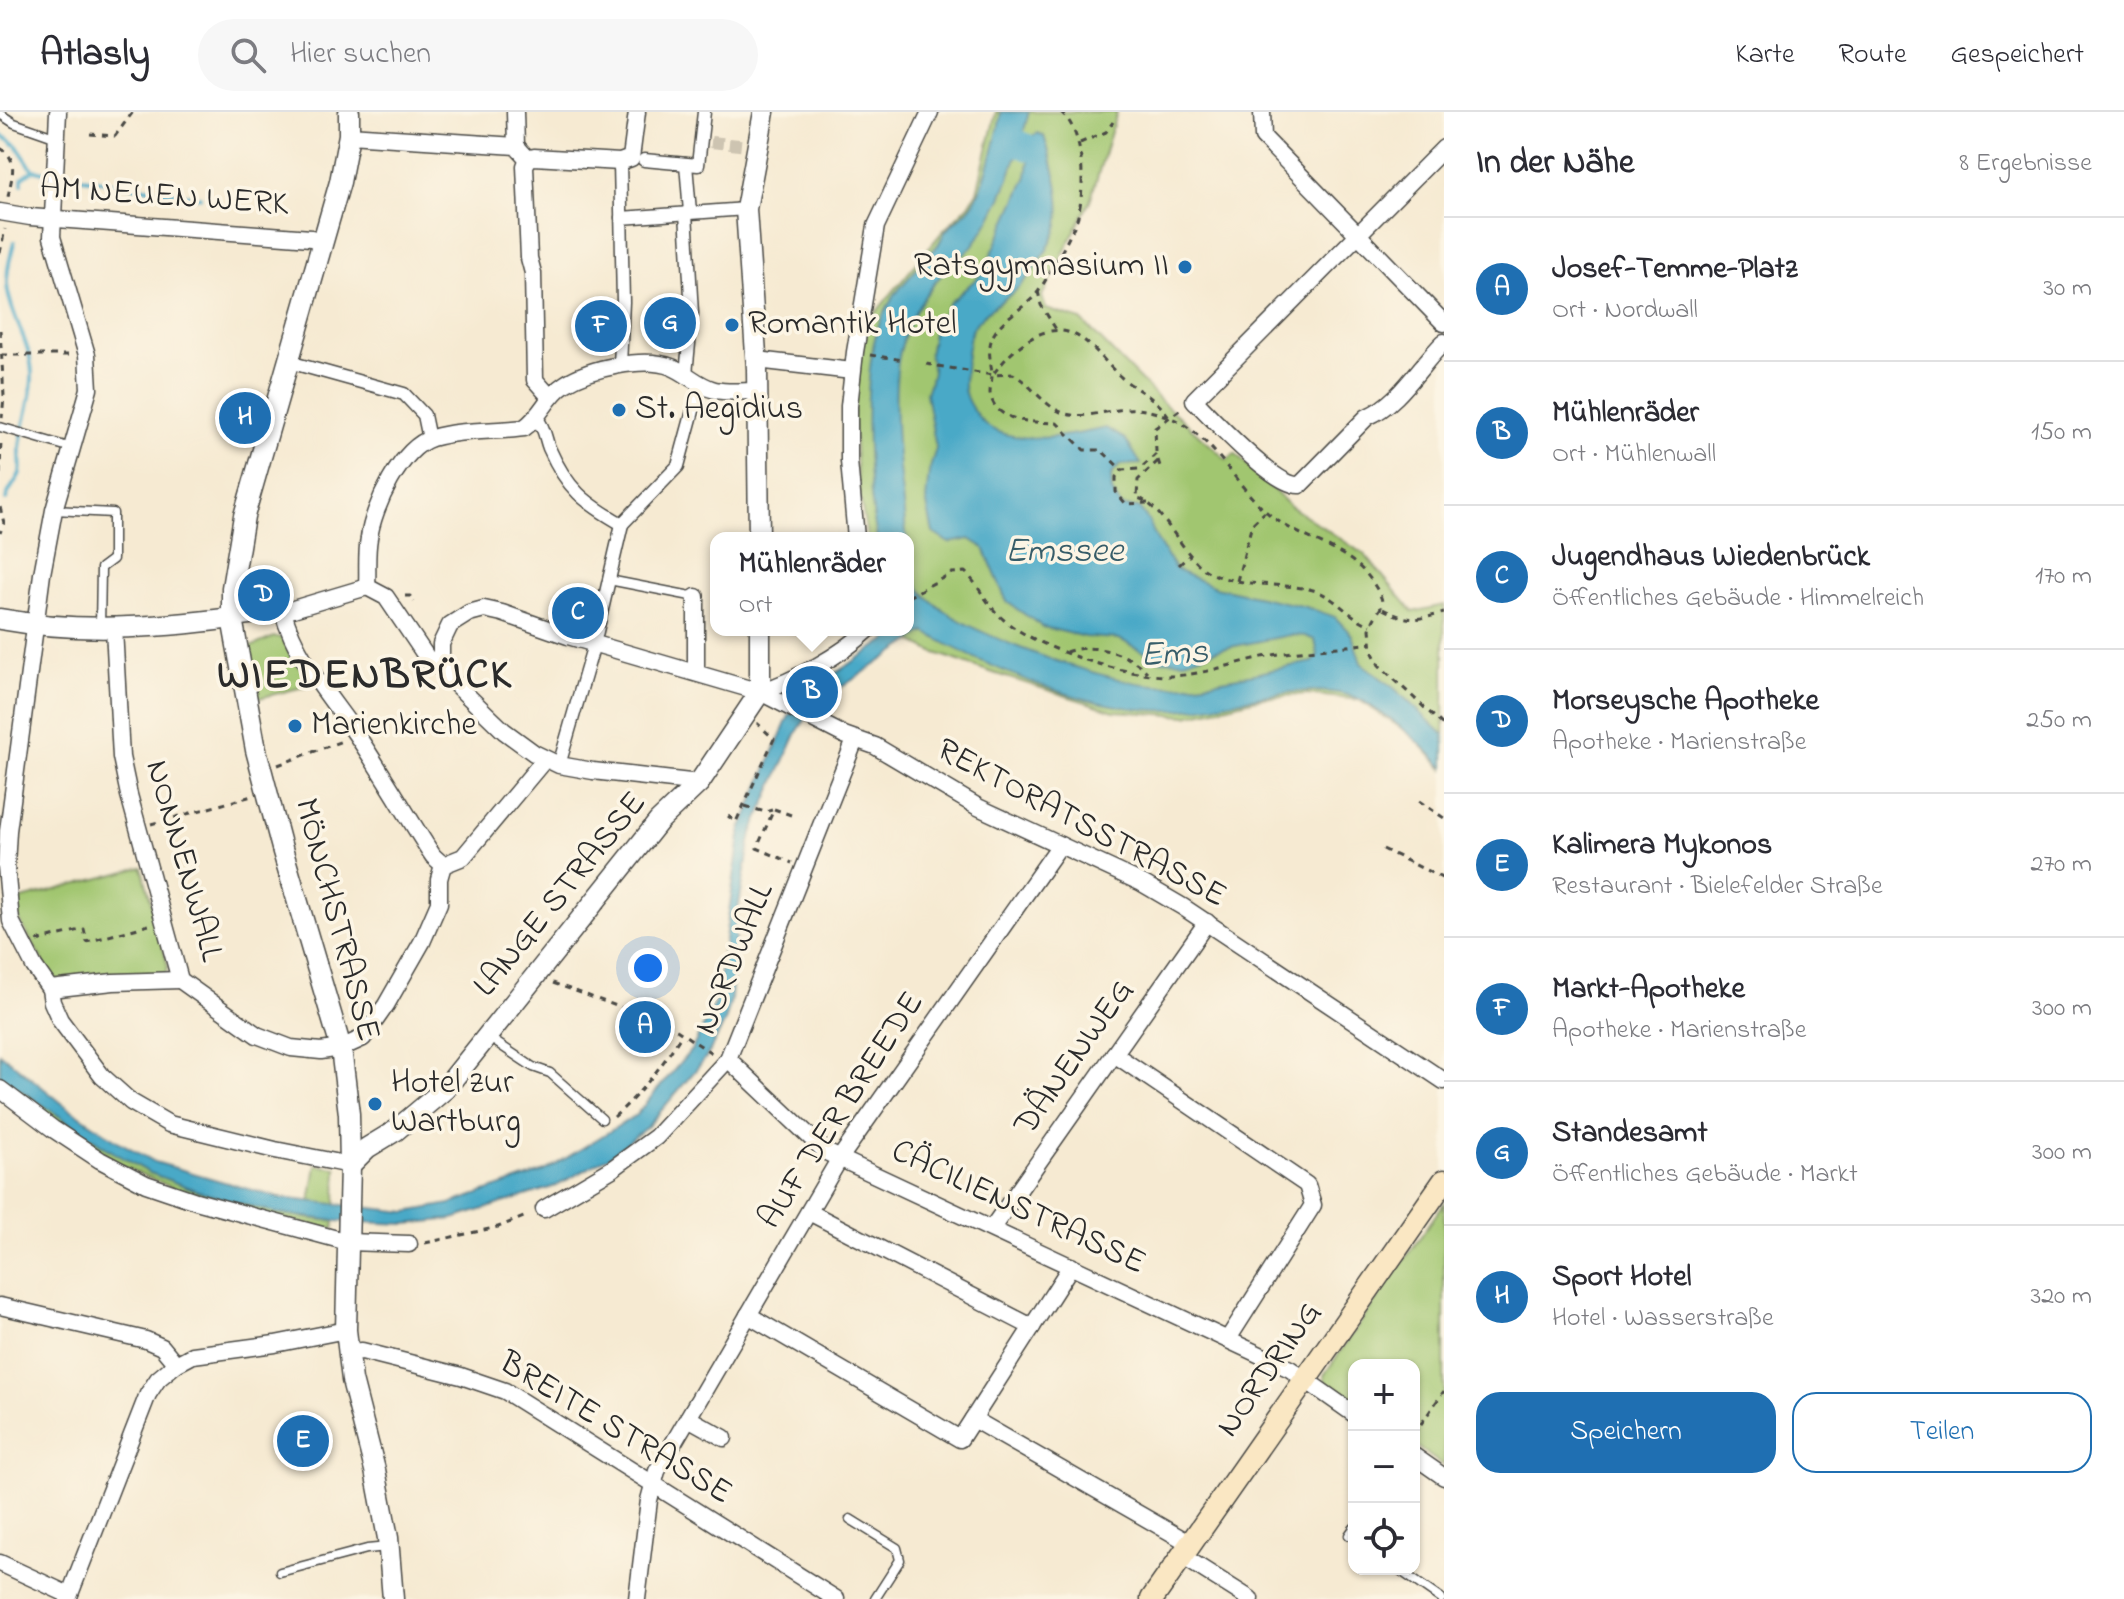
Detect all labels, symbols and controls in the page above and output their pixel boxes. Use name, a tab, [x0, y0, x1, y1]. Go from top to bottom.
search box	[198, 19, 758, 91]
text: Atlasly	[40, 27, 150, 83]
icon: search	[226, 33, 270, 77]
text: Hier suchen	[290, 33, 431, 77]
text: Karte	[1735, 35, 1795, 76]
text: Route	[1839, 35, 1906, 76]
text: Gespeichert	[1950, 35, 2084, 76]
text: In der Nähe	[1476, 139, 1634, 189]
text: 8 Ergebnisse	[1959, 145, 2092, 183]
street label: AM NEUEN WERK	[38, 163, 291, 231]
place label: Ratsgymnasium II	[914, 242, 1169, 292]
text: Josef-Temme-Platz	[1552, 248, 1797, 292]
marker: Ratsgymnasium II	[1176, 258, 1194, 276]
text: A	[1494, 270, 1510, 308]
text: 30 m	[2043, 270, 2092, 308]
text: Ort · Nordwall	[1552, 292, 1698, 330]
pin: G	[644, 293, 696, 353]
pin: F	[575, 296, 627, 356]
place label: Romantik Hotel	[748, 300, 957, 350]
marker: Romantik Hotel	[723, 316, 741, 334]
place label: St. Aegidius	[635, 385, 803, 435]
pin: H	[219, 388, 271, 448]
text: Mühlenräder	[1552, 392, 1699, 436]
marker: St. Aegidius	[610, 401, 628, 419]
text: B	[1493, 414, 1511, 452]
text: 150 m	[2031, 414, 2092, 452]
text: Ort · Mühlenwall	[1552, 436, 1716, 474]
water label: Emssee	[1005, 526, 1125, 579]
popup	[710, 532, 914, 636]
text: Jugendhaus Wiedenbrück	[1552, 536, 1870, 580]
text: Mühlenräder	[739, 543, 885, 587]
text: C	[1495, 558, 1509, 596]
text: 170 m	[2035, 558, 2092, 596]
pin: D	[238, 565, 290, 625]
text: Öffentliches Gebäude · Himmelreich	[1552, 580, 1924, 618]
pin: C	[552, 583, 604, 643]
text: Ort	[739, 587, 772, 625]
water label: Ems	[1139, 627, 1210, 683]
district label: WIEDENBRÜCK	[217, 646, 513, 707]
pin: B	[786, 662, 838, 722]
text: Morseysche Apotheke	[1552, 680, 1819, 724]
place label: Marienkirche	[311, 701, 477, 751]
text: D	[1492, 702, 1512, 740]
text: 250 m	[2026, 702, 2092, 740]
marker: Marienkirche	[286, 717, 304, 735]
text: Apotheke · Marienstraße	[1552, 724, 1806, 762]
street label: REKTORATSSTRASSE	[927, 726, 1235, 922]
street label: NONNENWALL	[130, 755, 236, 968]
street label: LANGE STRASSE	[462, 781, 660, 1009]
street label: MÖNCHSTRASSE	[280, 793, 392, 1047]
text: Kalimera Mykonos	[1552, 824, 1772, 868]
text: E	[1494, 846, 1510, 884]
text: 270 m	[2030, 846, 2092, 884]
text: Restaurant · Bielefelder Straße	[1552, 868, 1883, 906]
street label: NORDWALL	[682, 875, 788, 1042]
your location	[628, 948, 668, 988]
text: Markt-Apotheke	[1552, 968, 1745, 1012]
street label: DÄNENWEG	[1002, 970, 1147, 1147]
street label: AUF DER BREEDE	[746, 982, 938, 1240]
text: F	[1494, 990, 1510, 1028]
text: 300 m	[2032, 990, 2092, 1028]
pin: A	[619, 997, 671, 1057]
text: Apotheke · Marienstraße	[1552, 1012, 1806, 1050]
place label: Hotel zur Wartburg	[391, 1059, 521, 1148]
marker: Hotel zur Wartburg	[366, 1095, 384, 1113]
text: Standesamt	[1552, 1112, 1707, 1156]
street label: CÄCILIENSTRASSE	[882, 1127, 1154, 1289]
text: G	[1494, 1134, 1510, 1172]
text: 300 m	[2032, 1134, 2092, 1172]
text: Öffentliches Gebäude · Markt	[1552, 1156, 1858, 1194]
text: Sport Hotel	[1552, 1256, 1692, 1300]
text: H	[1494, 1278, 1510, 1316]
text: 320 m	[2030, 1278, 2092, 1316]
street label: NORDRING	[1205, 1292, 1335, 1448]
text: Hotel · Wasserstraße	[1552, 1300, 1774, 1338]
street label: BREITE STRASSE	[488, 1339, 741, 1518]
map controls	[1348, 1359, 1420, 1575]
button: +	[1348, 1359, 1420, 1431]
button: Speichern	[1476, 1392, 1776, 1473]
button: Teilen	[1792, 1392, 2092, 1473]
pin: E	[277, 1411, 329, 1471]
button: −	[1348, 1431, 1420, 1503]
button: locate	[1348, 1503, 1420, 1575]

